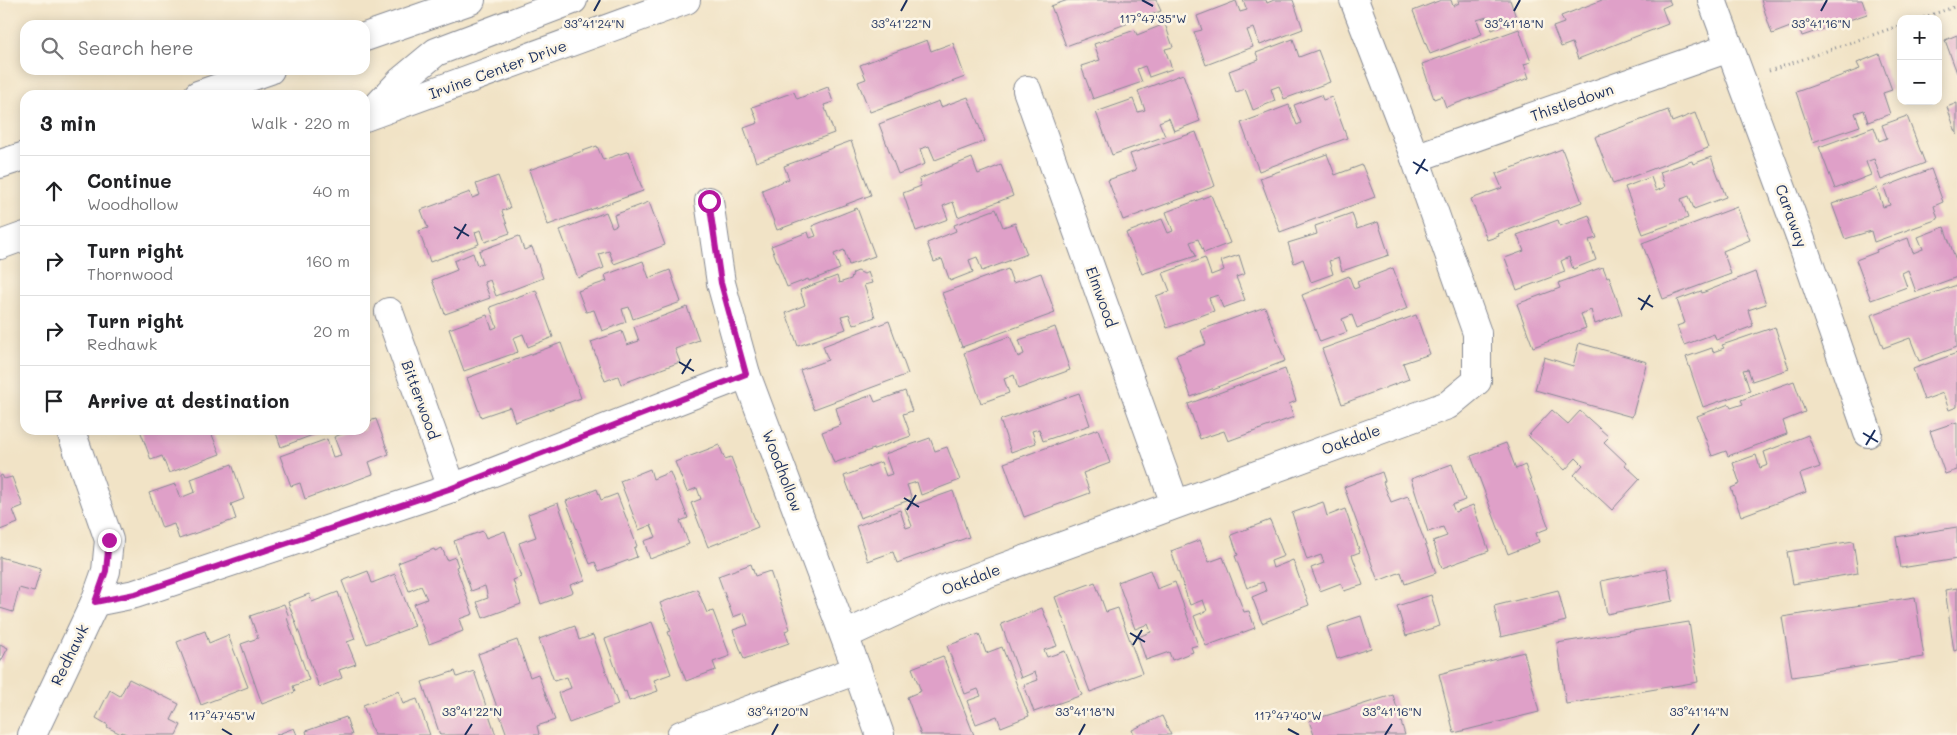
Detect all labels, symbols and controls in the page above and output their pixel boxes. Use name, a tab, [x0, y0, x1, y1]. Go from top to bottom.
text: 117°47'35"W	[1119, 10, 1187, 26]
text: 33°41'24"N	[564, 15, 624, 31]
text: 33°41'22"N	[871, 15, 931, 31]
text: 33°41'18"N	[1484, 15, 1544, 31]
text: 33°41'16"N	[1791, 15, 1851, 31]
map controls	[1897, 15, 1942, 105]
button: +	[1897, 15, 1942, 60]
search box	[20, 20, 370, 75]
icon: search	[38, 34, 66, 62]
text: Search here	[78, 35, 194, 60]
street label: Irvine Center Drive	[426, 35, 569, 103]
button: −	[1897, 60, 1942, 105]
street label: Thistledown	[1527, 78, 1616, 126]
text: 3 min	[40, 109, 96, 136]
text: Walk · 220 m	[251, 112, 350, 133]
text: Continue	[87, 168, 172, 193]
icon: ahead	[40, 177, 68, 205]
text: 40 m	[313, 180, 350, 201]
street label: Caraway	[1771, 181, 1813, 250]
route start	[698, 190, 721, 213]
text: Woodhollow	[87, 193, 179, 214]
text: Turn right	[87, 238, 184, 263]
icon: right	[40, 247, 68, 275]
text: 160 m	[305, 250, 350, 271]
text: Thornwood	[87, 263, 173, 284]
street label: Elmwood	[1082, 264, 1122, 330]
text: Turn right	[87, 308, 184, 333]
icon: right	[40, 317, 68, 345]
text: 20 m	[313, 320, 350, 341]
text: Redhawk	[87, 333, 157, 354]
street label: Bitterwood	[397, 357, 445, 442]
icon: arrive	[40, 387, 68, 415]
text: Arrive at destination	[87, 388, 290, 413]
street label: Oakdale	[1319, 419, 1383, 459]
street label: Woodhollow	[758, 427, 808, 514]
route end	[98, 529, 121, 552]
street label: Oakdale	[939, 559, 1003, 599]
street label: Redhawk	[46, 621, 93, 689]
text: 33°41'22"N	[442, 703, 502, 719]
text: 33°41'20"N	[748, 703, 808, 719]
text: 33°41'18"N	[1055, 703, 1115, 719]
text: 33°41'16"N	[1362, 703, 1422, 719]
text: 33°41'14"N	[1669, 703, 1729, 719]
text: 117°47'45"W	[188, 707, 256, 723]
text: 117°47'40"W	[1254, 707, 1322, 723]

